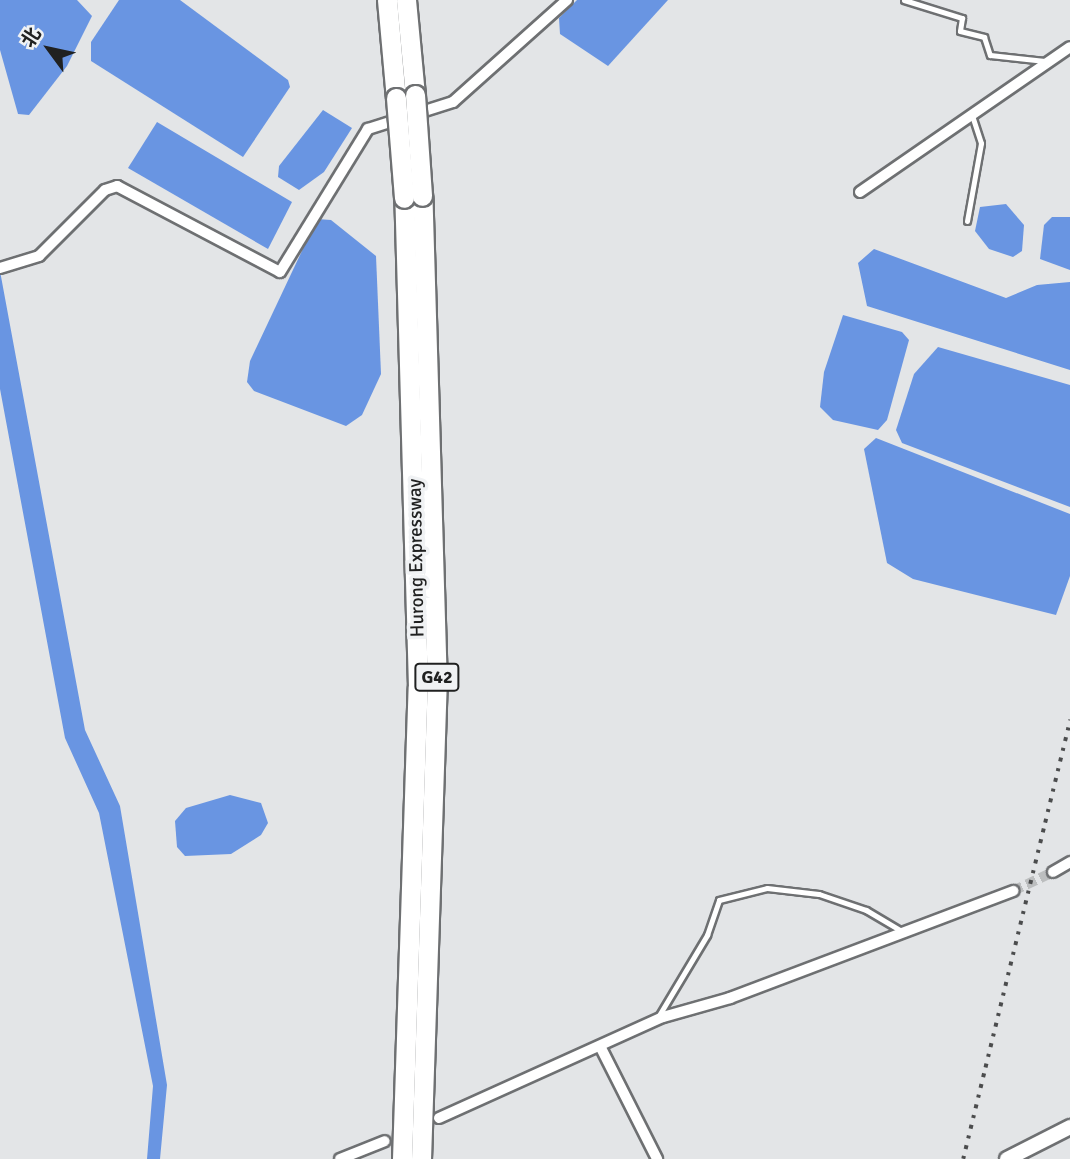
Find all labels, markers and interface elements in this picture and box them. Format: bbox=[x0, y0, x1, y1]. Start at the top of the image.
north arrow bbox=[14, 14, 84, 84]
text: 北 bbox=[16, 23, 47, 52]
street label: Hurong Expressway bbox=[404, 479, 430, 637]
road number: G42 bbox=[414, 662, 460, 692]

